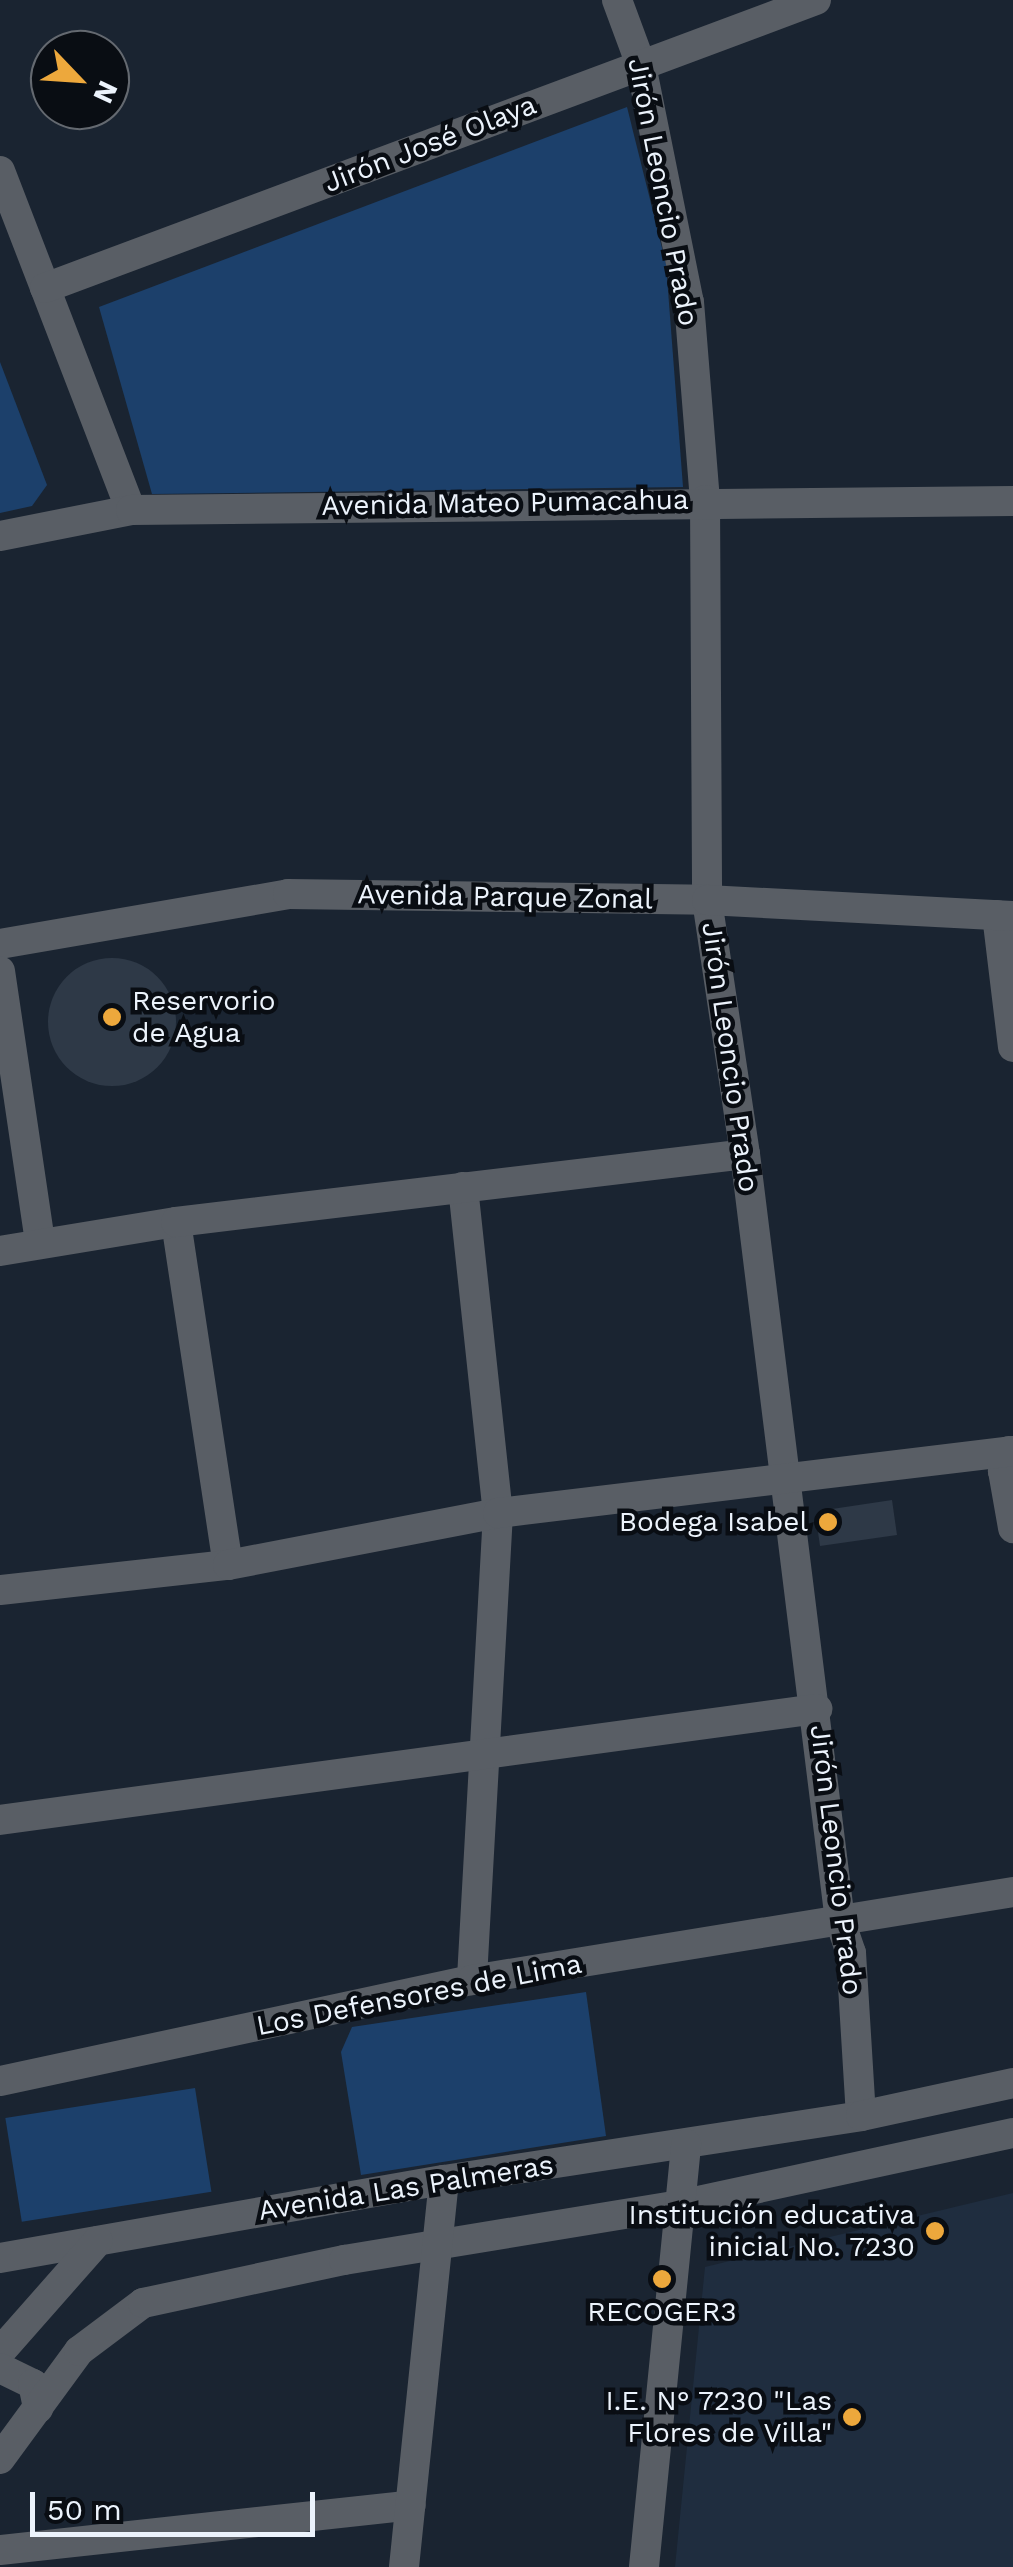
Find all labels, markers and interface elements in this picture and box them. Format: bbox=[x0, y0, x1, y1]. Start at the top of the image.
north arrow bbox=[30, 30, 130, 130]
street label: Jirón Leoncio Prado bbox=[621, 55, 705, 329]
text: N bbox=[86, 76, 125, 108]
street label: Jirón José Olaya bbox=[319, 88, 541, 200]
street label: Avenida Mateo Pumacahua bbox=[321, 483, 689, 523]
street label: Avenida Parque Zonal bbox=[357, 878, 653, 916]
street label: Jirón Leoncio Prado bbox=[694, 920, 766, 1194]
place label: Reservorio de Agua bbox=[132, 984, 276, 1050]
marker: Reservorio de Agua bbox=[101, 1006, 123, 1028]
place label: Bodega Isabel bbox=[618, 1505, 808, 1539]
marker: Bodega Isabel bbox=[817, 1511, 839, 1533]
street label: Jirón Leoncio Prado bbox=[803, 1723, 869, 1997]
street label: Los Defensores de Lima bbox=[253, 1947, 585, 2043]
street label: Avenida Las Palmeras bbox=[256, 2148, 556, 2228]
place label: Institución educativa inicial No. 7230 bbox=[629, 2198, 915, 2264]
marker: Institución educativa inicial No. 7230 bbox=[924, 2220, 946, 2242]
marker: RECOGER3 bbox=[651, 2268, 673, 2290]
place label: RECOGER3 bbox=[587, 2295, 737, 2329]
place label: I.E. N° 7230 "Las Flores de Villa" bbox=[604, 2384, 832, 2450]
marker: I.E. N° 7230 "Las Flores de Villa" bbox=[841, 2406, 863, 2428]
scale bar bbox=[35, 2472, 320, 2534]
text: 50 m bbox=[47, 2492, 122, 2527]

